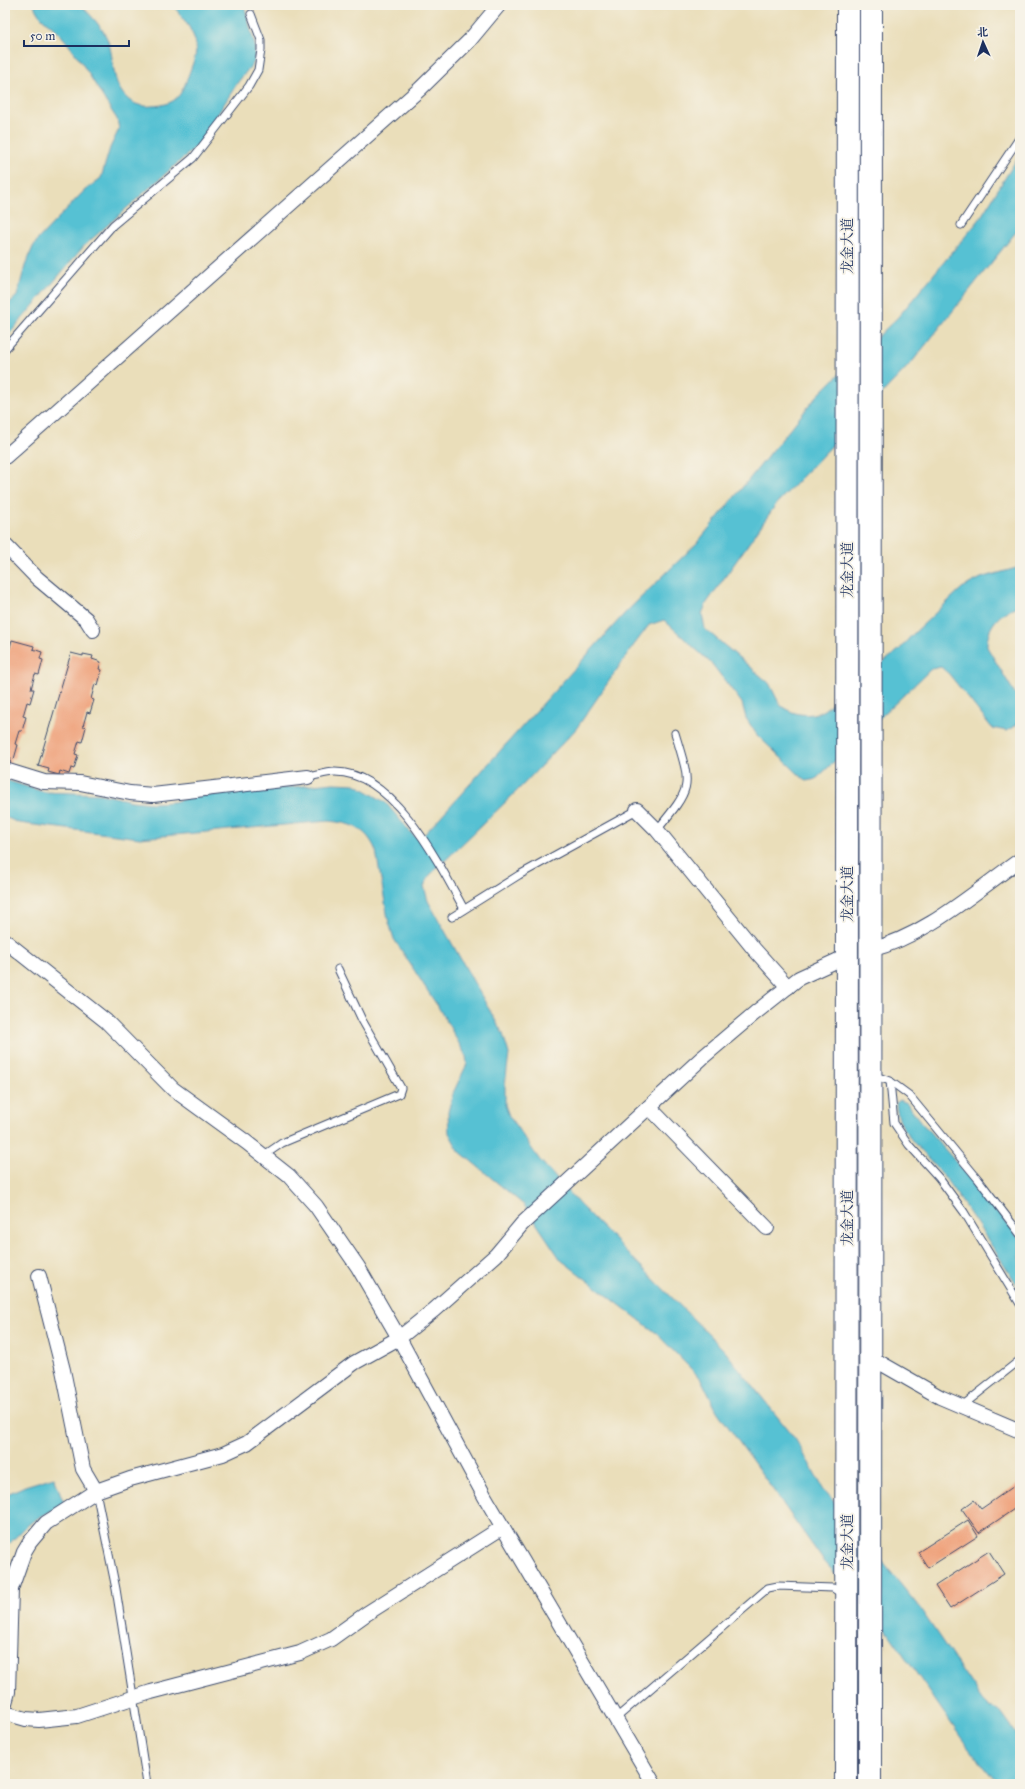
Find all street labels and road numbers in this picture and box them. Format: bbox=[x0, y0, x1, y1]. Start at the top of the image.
street label: 龙金大道 bbox=[839, 218, 856, 274]
street label: 龙金大道 bbox=[839, 542, 856, 598]
street label: 龙金大道 bbox=[839, 866, 856, 922]
street label: 龙金大道 bbox=[839, 1190, 856, 1246]
street label: 龙金大道 bbox=[839, 1514, 856, 1570]

